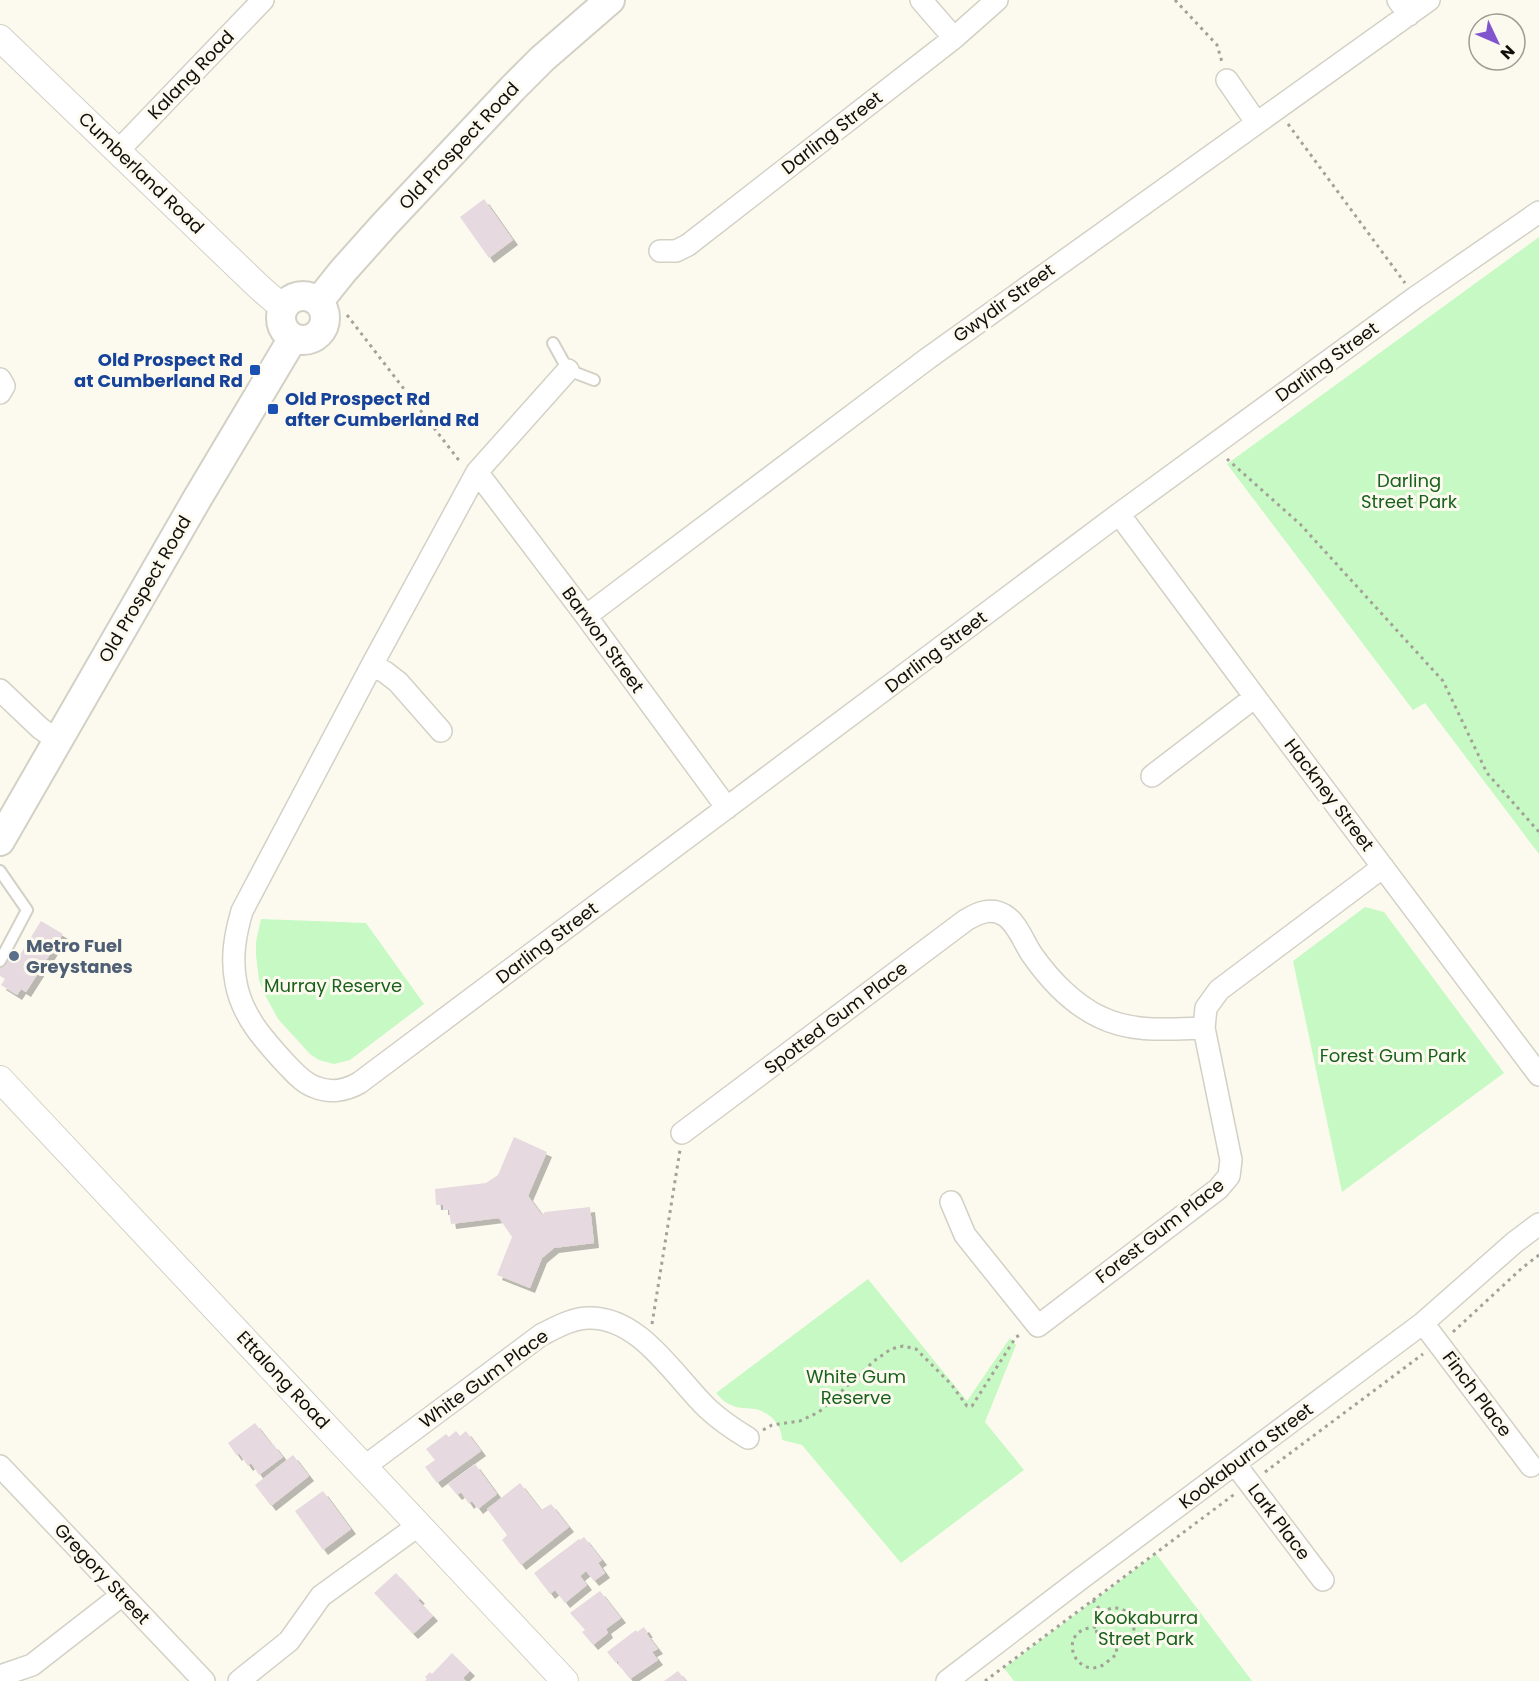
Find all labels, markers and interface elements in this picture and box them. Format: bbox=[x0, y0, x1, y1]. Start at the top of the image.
north arrow bbox=[1467, 12, 1527, 72]
street label: Kalang Road bbox=[142, 25, 240, 125]
text: N bbox=[1495, 40, 1520, 64]
street label: Old Prospect Road bbox=[393, 76, 524, 215]
street label: Darling Street bbox=[776, 85, 887, 180]
street label: Cumberland Road bbox=[73, 106, 210, 239]
street label: Gwydir Street bbox=[948, 257, 1059, 348]
street label: Darling Street bbox=[1270, 316, 1383, 407]
place label: Old Prospect Rd at Cumberland Rd bbox=[74, 347, 243, 393]
marker: Old Prospect Rd at Cumberland Rd bbox=[248, 363, 262, 377]
place label: Old Prospect Rd after Cumberland Rd bbox=[285, 386, 479, 432]
marker: Old Prospect Rd after Cumberland Rd bbox=[266, 402, 280, 416]
park label: Darling Street Park bbox=[1361, 468, 1458, 514]
street label: Old Prospect Road bbox=[92, 511, 197, 667]
street label: Barwon Street bbox=[556, 582, 650, 698]
street label: Darling Street bbox=[880, 605, 992, 698]
street label: Hackney Street bbox=[1279, 733, 1380, 856]
street label: Darling Street bbox=[491, 896, 603, 989]
place label: Metro Fuel Greystanes bbox=[26, 933, 133, 979]
marker: Metro Fuel Greystanes bbox=[7, 949, 21, 963]
street label: Spotted Gum Place bbox=[759, 955, 912, 1080]
park label: Murray Reserve bbox=[264, 973, 402, 998]
park label: Forest Gum Park bbox=[1320, 1043, 1467, 1068]
street label: Forest Gum Place bbox=[1090, 1172, 1229, 1289]
street label: White Gum Place bbox=[414, 1323, 553, 1434]
street label: Ettalong Road bbox=[231, 1325, 335, 1434]
street label: Finch Place bbox=[1437, 1346, 1518, 1442]
park label: White Gum Reserve bbox=[806, 1364, 906, 1410]
street label: Kookaburra Street bbox=[1173, 1397, 1318, 1514]
street label: Lark Place bbox=[1242, 1478, 1316, 1565]
street label: Gregory Street bbox=[49, 1518, 156, 1630]
park label: Kookaburra Street Park bbox=[1094, 1605, 1198, 1651]

